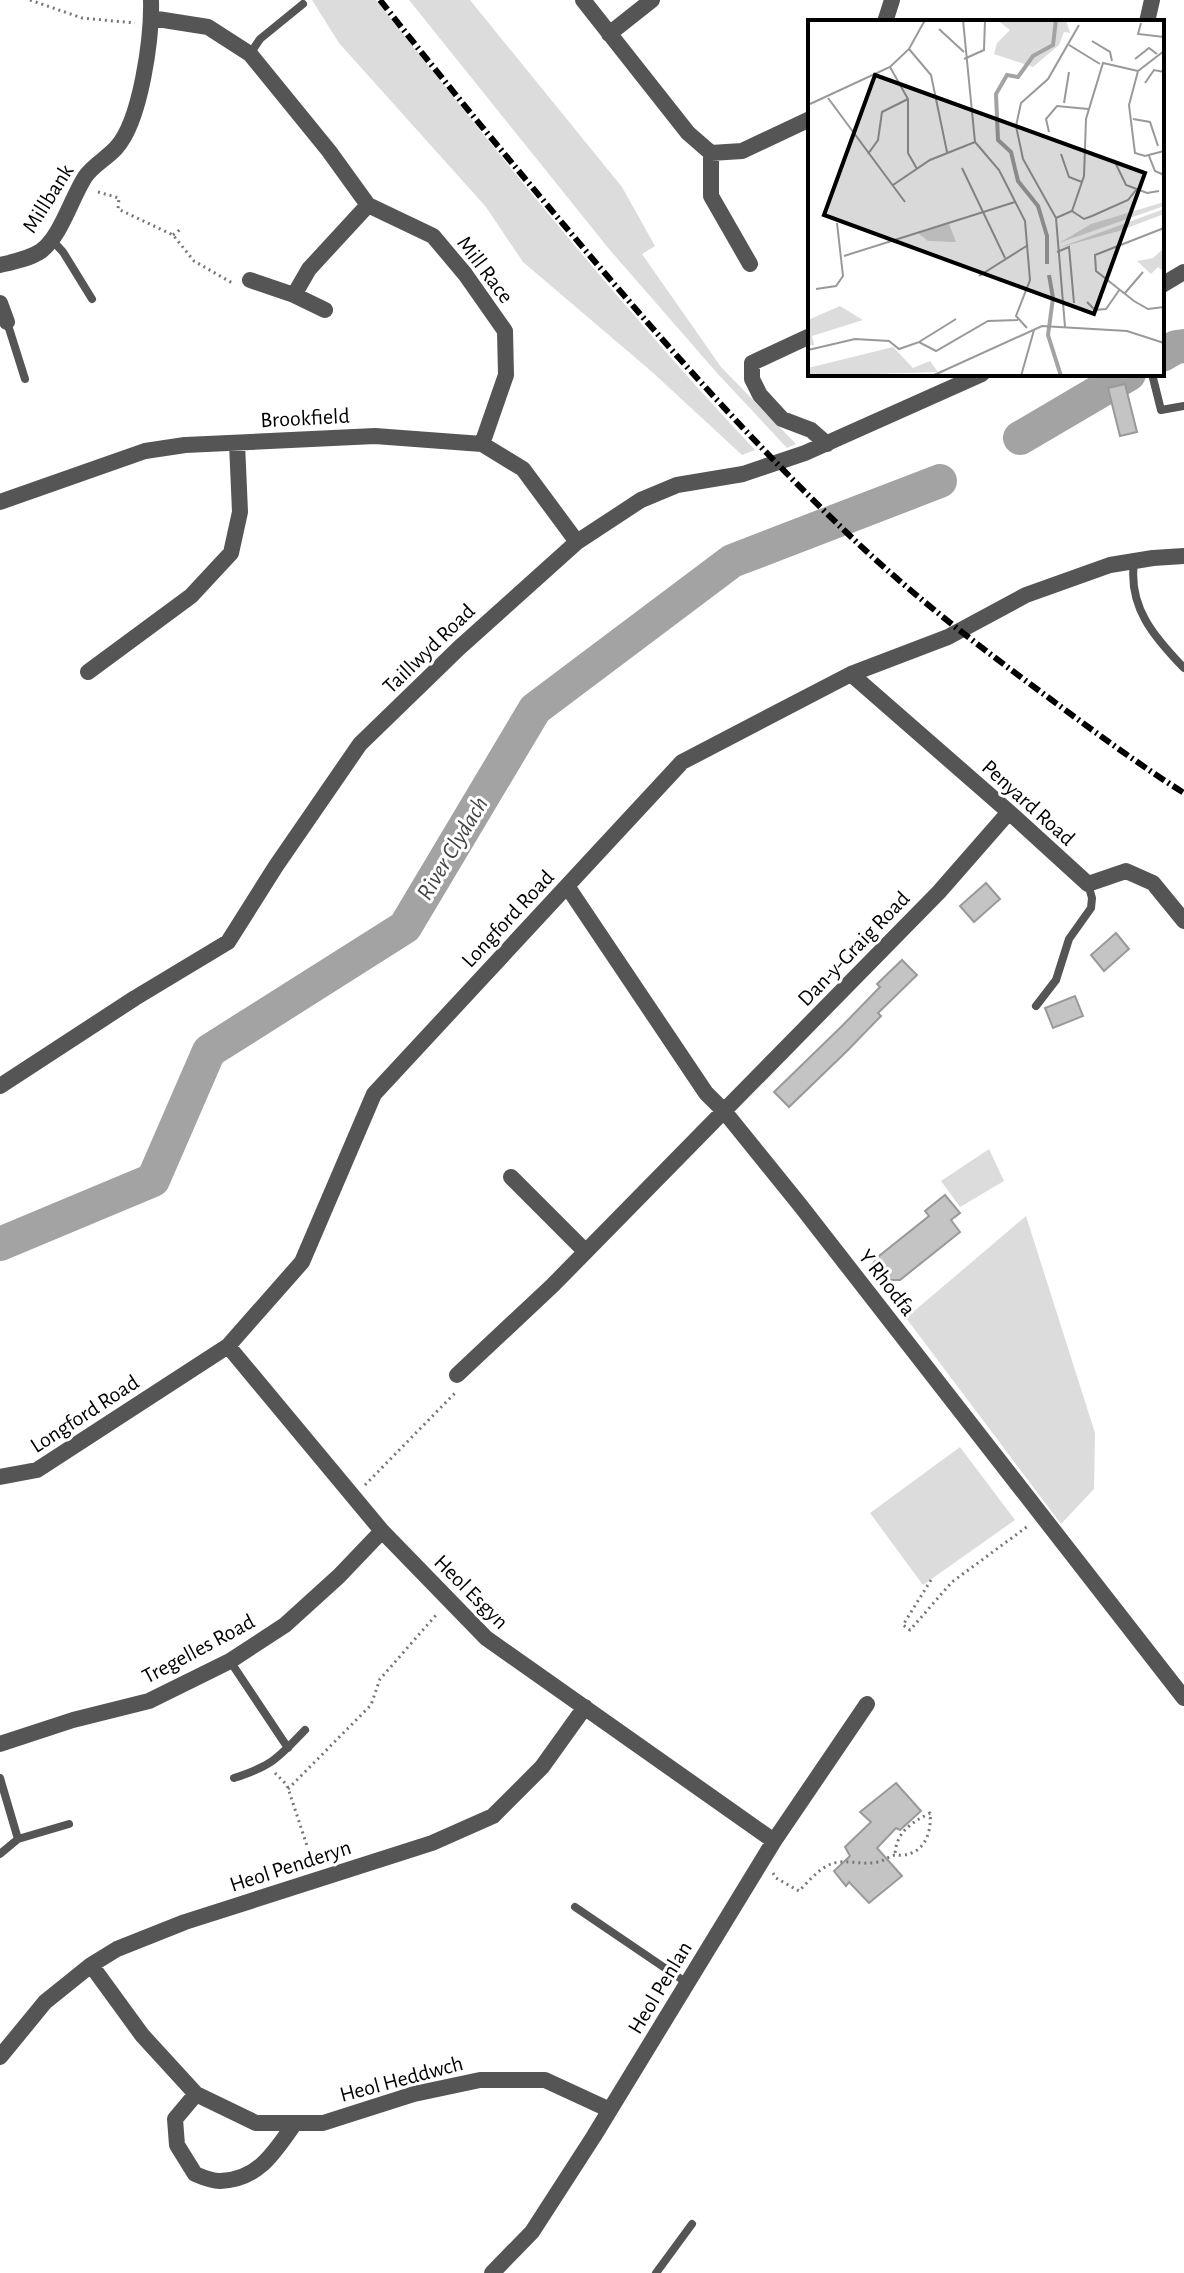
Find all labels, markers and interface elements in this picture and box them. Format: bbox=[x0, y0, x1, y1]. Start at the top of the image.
inset map bbox=[808, 20, 1164, 376]
street label: Millbank bbox=[18, 160, 77, 237]
street label: Mill Race bbox=[453, 232, 517, 307]
street label: Brookfield bbox=[260, 405, 350, 431]
street label: Taillwyd Road bbox=[378, 600, 479, 698]
street label: Penyard Road bbox=[978, 756, 1079, 850]
water label: River Clydach bbox=[413, 793, 493, 904]
street label: Longford Road bbox=[457, 866, 558, 972]
street label: Dan-y-Graig Road bbox=[794, 887, 914, 1010]
street label: Y Rhodfa bbox=[855, 1245, 920, 1320]
street label: Longford Road bbox=[26, 1371, 143, 1457]
street label: Heol Esgyn bbox=[430, 1550, 513, 1633]
street label: Tregelles Road bbox=[139, 1610, 258, 1688]
street label: Heol Penderyn bbox=[227, 1836, 354, 1896]
street label: Heol Penlan bbox=[624, 1938, 696, 2037]
street label: Heol Heddwch bbox=[337, 2052, 465, 2106]

